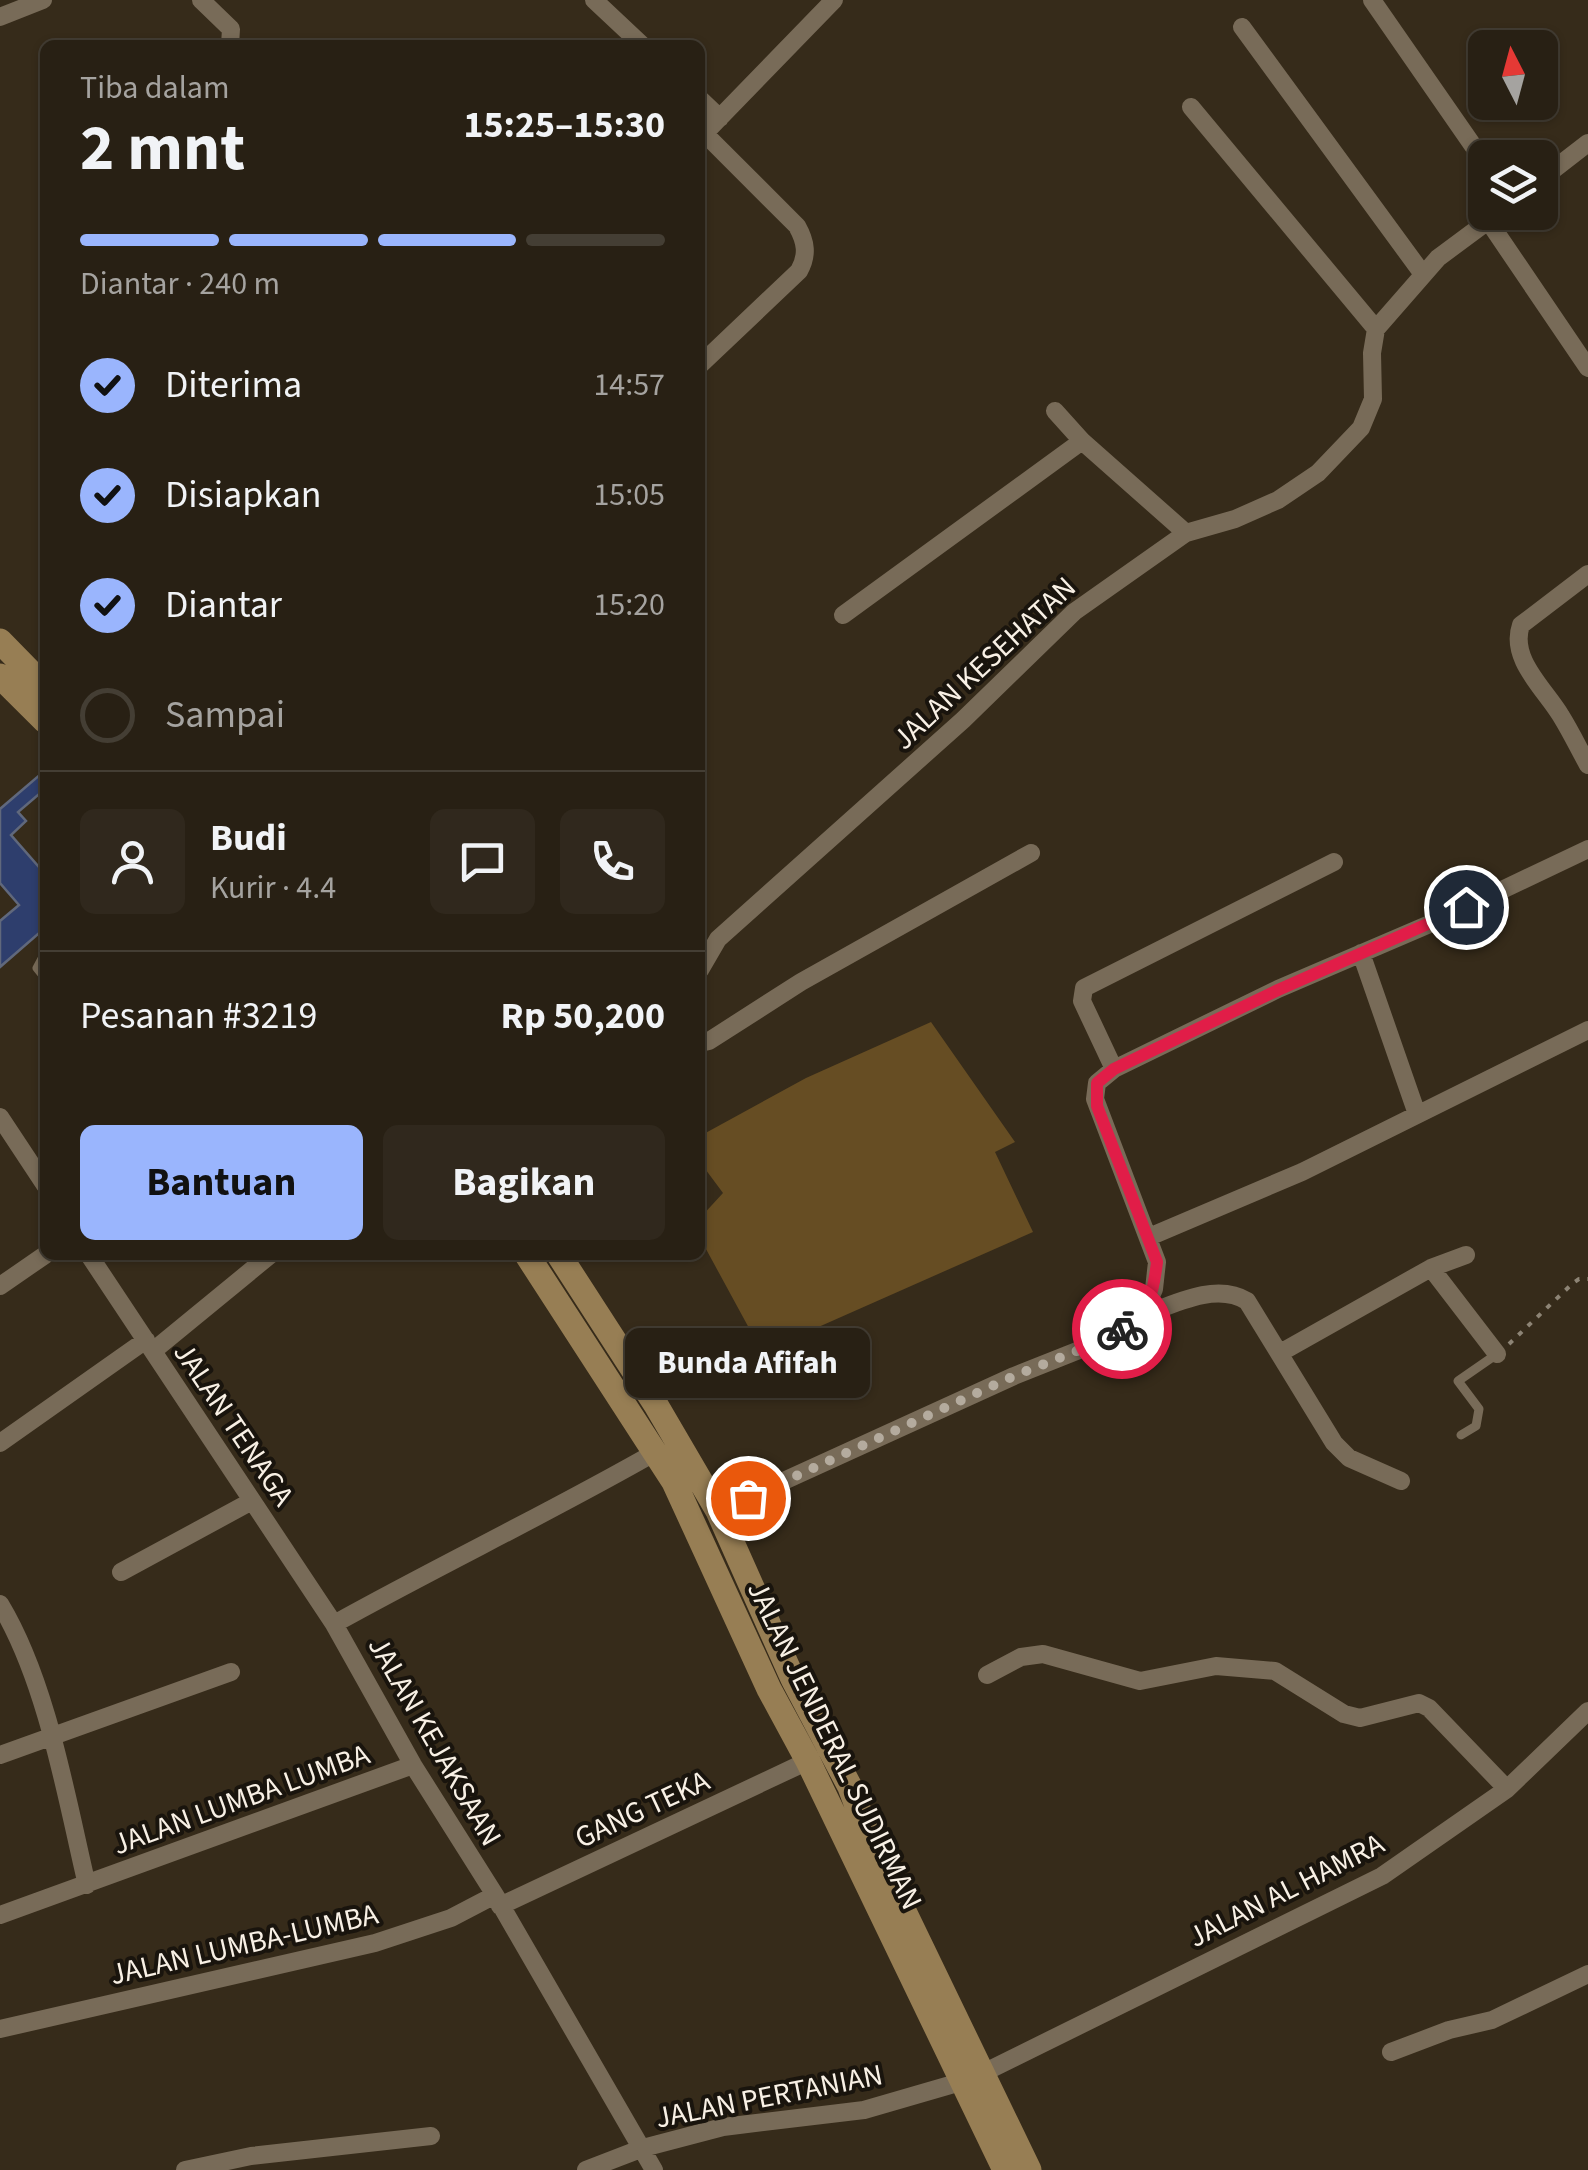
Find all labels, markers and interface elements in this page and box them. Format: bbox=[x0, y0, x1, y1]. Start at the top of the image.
north arrow bbox=[1468, 30, 1558, 120]
map controls bbox=[1468, 30, 1558, 230]
text: Tiba dalam bbox=[80, 65, 230, 111]
text: 15:25–15:30 bbox=[463, 98, 665, 152]
text: 2 mnt bbox=[80, 102, 245, 195]
button: layers bbox=[1468, 140, 1558, 230]
text: Diantar · 240 m bbox=[80, 261, 280, 307]
icon: check bbox=[80, 358, 135, 413]
text: Diterima bbox=[165, 358, 302, 412]
text: 14:57 bbox=[593, 362, 665, 408]
icon: check bbox=[80, 468, 135, 523]
text: Disiapkan bbox=[165, 468, 322, 522]
text: 15:05 bbox=[593, 472, 665, 518]
street label: JALAN KESEHATAN bbox=[883, 567, 1086, 760]
icon: check bbox=[80, 578, 135, 633]
text: Diantar bbox=[165, 578, 282, 632]
text: 15:20 bbox=[593, 582, 665, 628]
text: Sampai bbox=[165, 688, 285, 742]
button: person bbox=[80, 809, 185, 914]
button: chat bbox=[430, 809, 535, 914]
button: phone bbox=[560, 809, 665, 914]
text: Budi bbox=[210, 811, 287, 865]
text: Kurir · 4.4 bbox=[210, 865, 336, 911]
pin bbox=[1424, 865, 1509, 950]
icon: home bbox=[1439, 880, 1494, 935]
text: Pesanan #3219 bbox=[80, 989, 317, 1043]
text: Rp 50,200 bbox=[501, 989, 665, 1043]
button: Bantuan bbox=[80, 1125, 363, 1240]
button: Bagikan bbox=[383, 1125, 665, 1240]
courier bbox=[1072, 1279, 1172, 1379]
icon: bike bbox=[1095, 1302, 1150, 1357]
callout: Bunda Afifah bbox=[626, 1328, 870, 1398]
street label: JALAN TENAGA bbox=[163, 1334, 305, 1515]
text: Bunda Afifah bbox=[657, 1340, 838, 1386]
pin bbox=[706, 1456, 791, 1541]
icon: bag bbox=[721, 1471, 776, 1526]
street label: JALAN JENDERAL SUDIRMAN bbox=[736, 1574, 933, 1917]
street label: JALAN KEJAKSAAN bbox=[357, 1628, 512, 1854]
street label: JALAN LUMBA LUMBA bbox=[107, 1733, 376, 1866]
street label: GANG TEKA bbox=[568, 1759, 717, 1859]
street label: JALAN AL HAMRA bbox=[1181, 1822, 1392, 1958]
street label: JALAN LUMBA-LUMBA bbox=[106, 1893, 383, 1996]
street label: JALAN PERTANIAN bbox=[652, 2053, 886, 2140]

